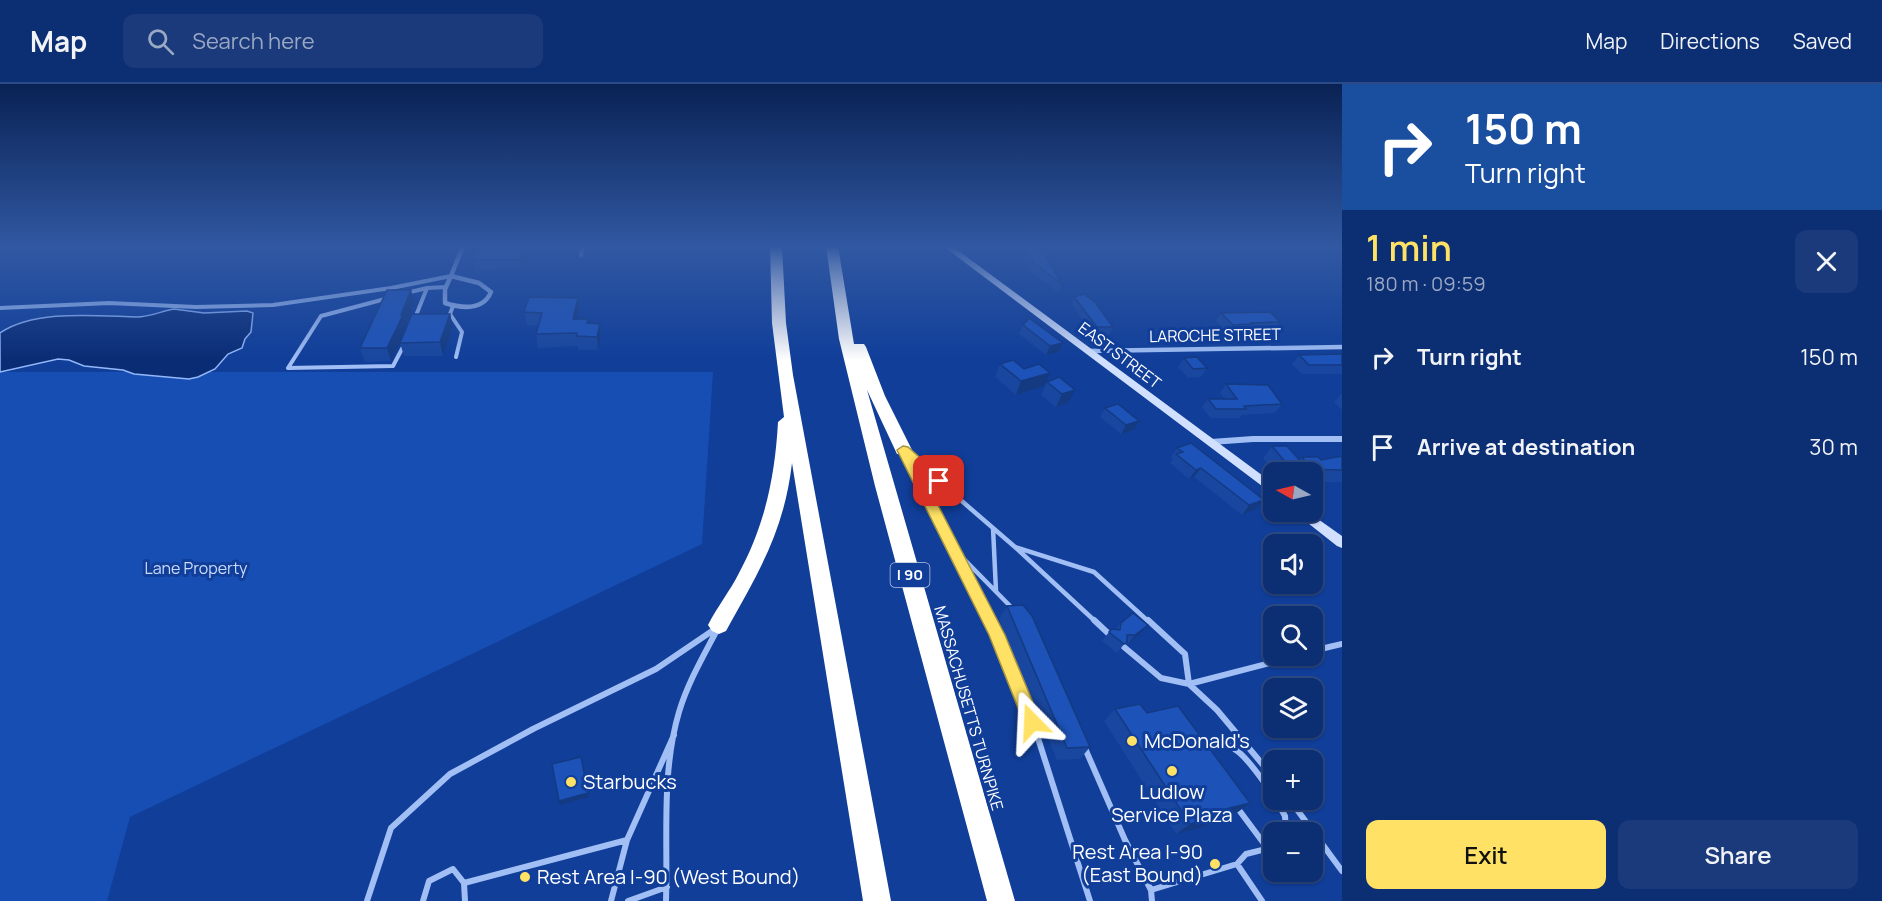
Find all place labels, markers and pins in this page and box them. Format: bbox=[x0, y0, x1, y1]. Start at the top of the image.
pin bbox=[913, 455, 964, 506]
place label: McDonald's bbox=[1144, 727, 1250, 754]
marker: McDonald's bbox=[1125, 734, 1139, 748]
marker: Ludlow Service Plaza bbox=[1165, 764, 1179, 778]
place label: Starbucks bbox=[583, 768, 677, 795]
marker: Starbucks bbox=[564, 775, 578, 789]
place label: Ludlow Service Plaza bbox=[1111, 778, 1233, 828]
place label: Rest Area I-90 (East Bound) bbox=[1072, 838, 1203, 888]
marker: Rest Area I-90 (East Bound) bbox=[1208, 857, 1222, 871]
place label: Rest Area I-90 (West Bound) bbox=[537, 863, 800, 890]
marker: Rest Area I-90 (West Bound) bbox=[518, 870, 532, 884]

